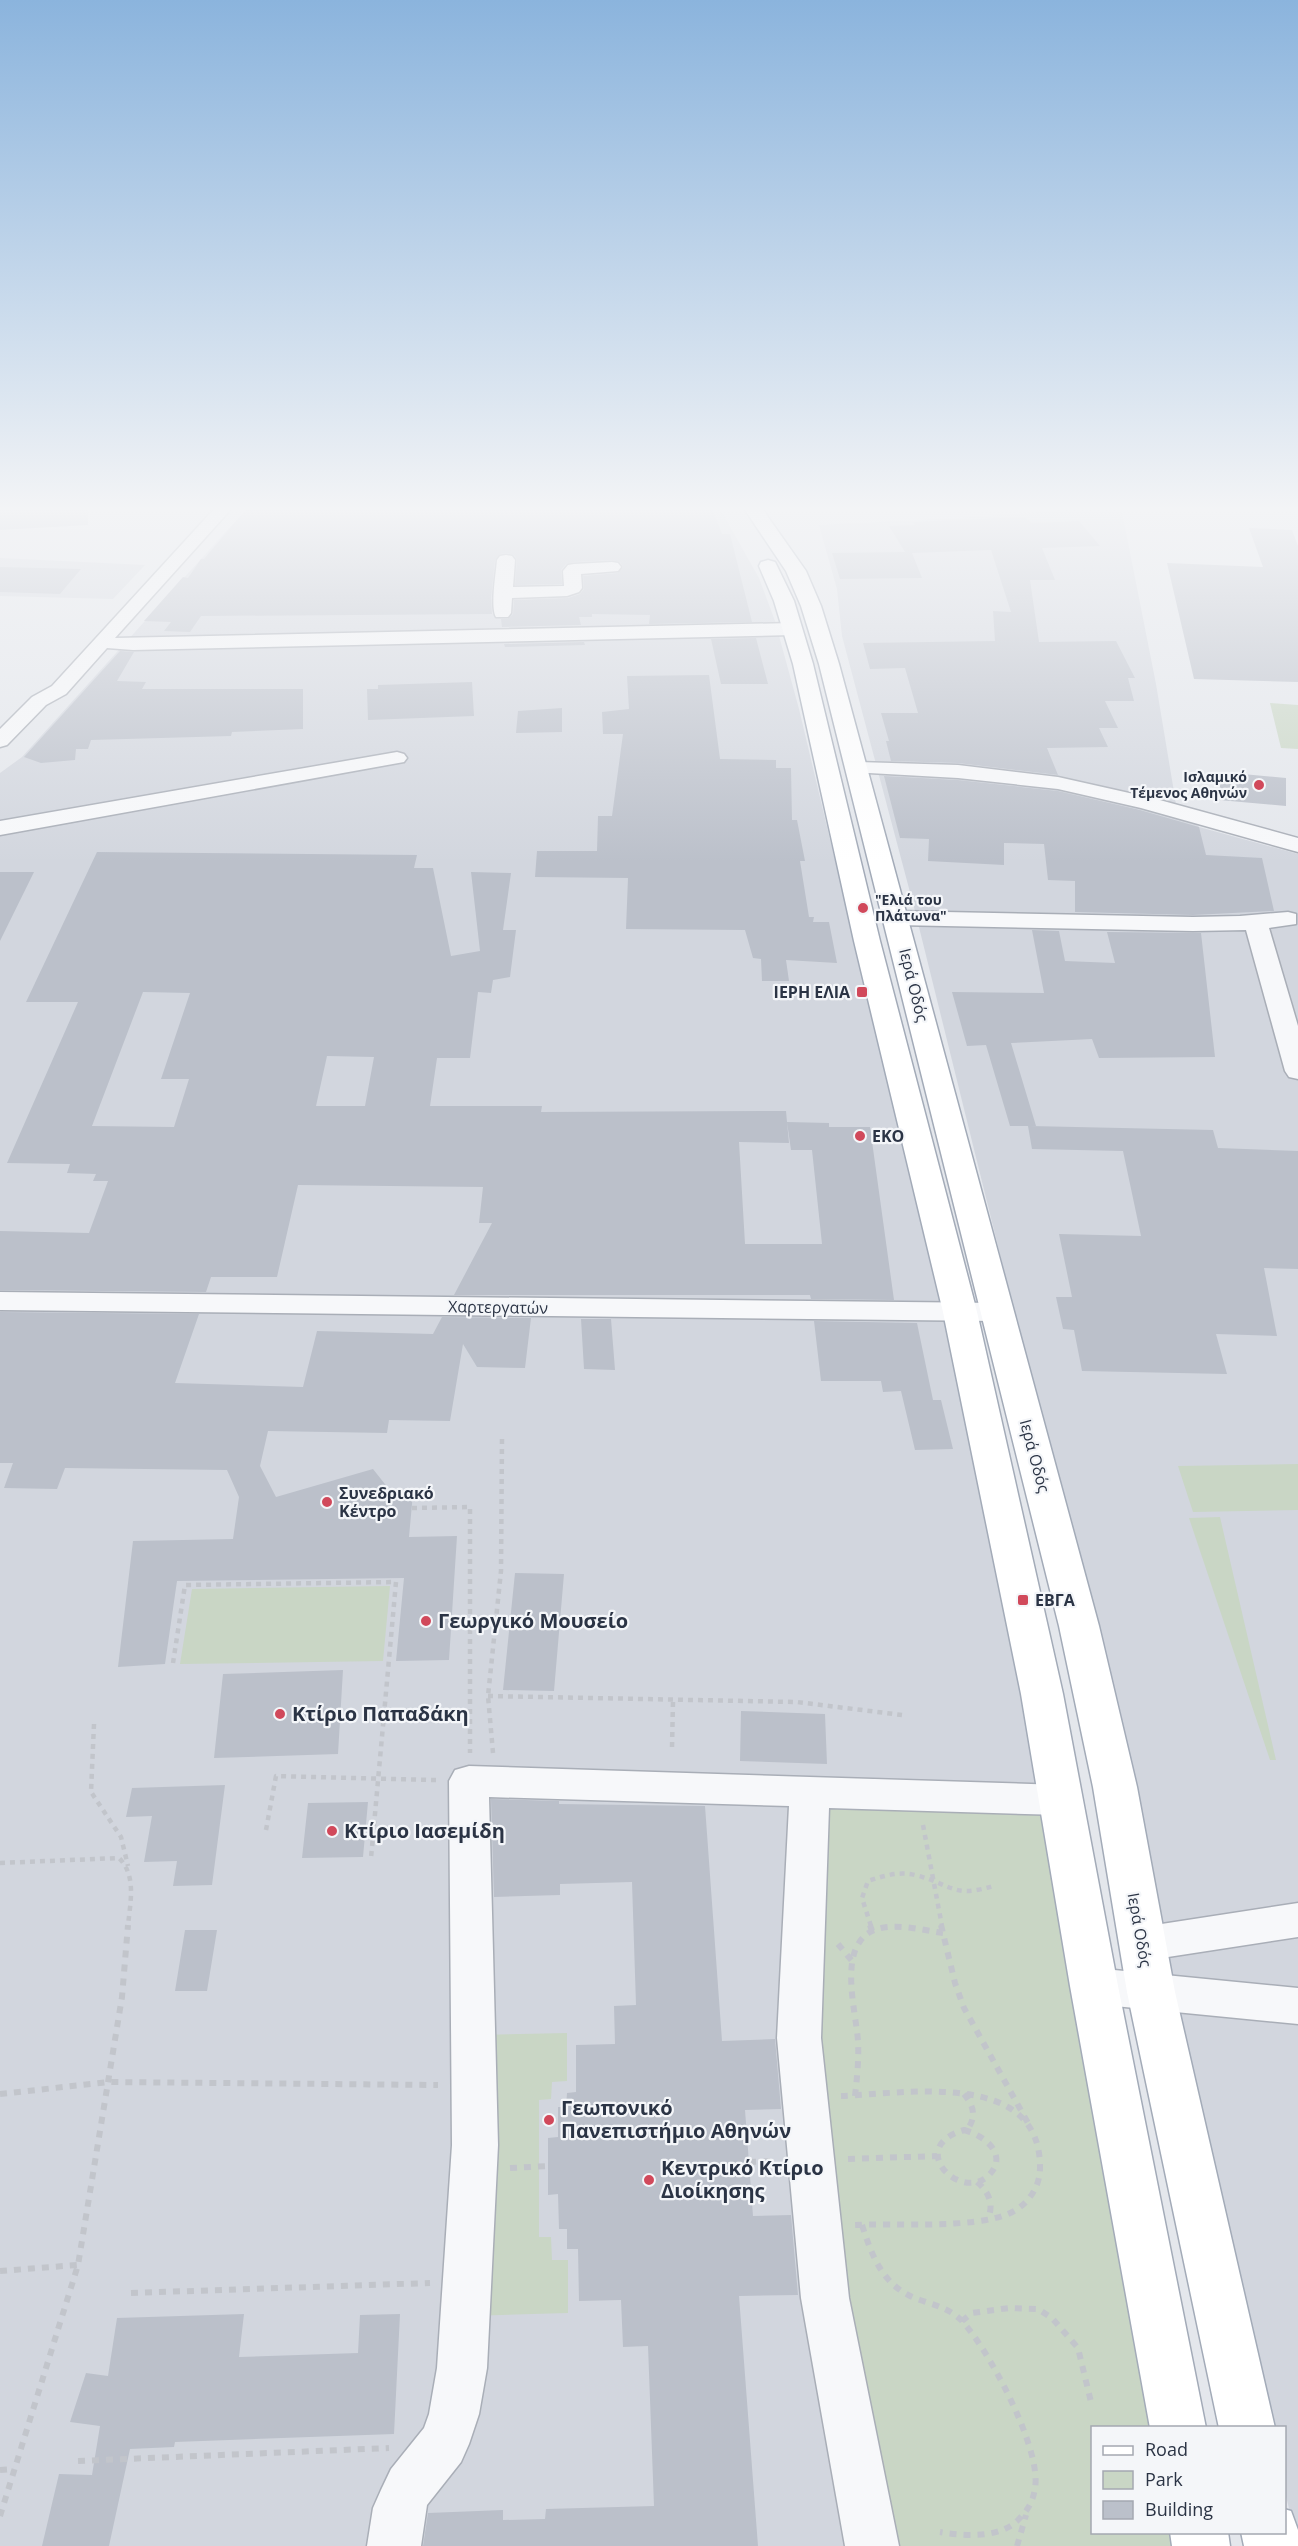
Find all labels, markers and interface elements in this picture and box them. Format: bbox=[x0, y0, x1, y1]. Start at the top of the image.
place label: Ισλαμικό Τέμενος Αθηνών bbox=[1130, 767, 1247, 802]
marker: Ισλαμικό Τέμενος Αθηνών bbox=[1252, 778, 1266, 792]
place label: "Ελιά του Πλάτωνα" bbox=[875, 890, 947, 925]
marker: "Ελιά του Πλάτωνα" bbox=[856, 901, 870, 915]
street label: Ιερά Οδός bbox=[894, 946, 934, 1024]
place label: ΙΕΡΗ ΕΛΙΑ bbox=[774, 981, 851, 1003]
marker: ΙΕΡΗ ΕΛΙΑ bbox=[855, 985, 869, 999]
place label: EKO bbox=[872, 1125, 904, 1147]
marker: EKO bbox=[853, 1129, 867, 1143]
street label: Χαρτεργατών bbox=[448, 1295, 549, 1319]
street label: Ιερά Οδός bbox=[1015, 1417, 1055, 1495]
place label: Συνεδριακό Κέντρο bbox=[339, 1482, 434, 1522]
marker: Συνεδριακό Κέντρο bbox=[320, 1495, 334, 1509]
place label: ΕΒΓΑ bbox=[1035, 1589, 1076, 1611]
marker: ΕΒΓΑ bbox=[1016, 1593, 1030, 1607]
place label: Γεωργικό Μουσείο bbox=[438, 1607, 628, 1634]
marker: Γεωργικό Μουσείο bbox=[419, 1614, 433, 1628]
place label: Κτίριο Παπαδάκη bbox=[292, 1700, 469, 1727]
marker: Κτίριο Παπαδάκη bbox=[273, 1707, 287, 1721]
place label: Κτίριο Ιασεμίδη bbox=[344, 1817, 505, 1844]
marker: Κτίριο Ιασεμίδη bbox=[325, 1824, 339, 1838]
street label: Ιερά Οδός bbox=[1123, 1891, 1157, 1969]
place label: Γεωπονικό Πανεπιστήμιο Αθηνών bbox=[561, 2094, 791, 2144]
marker: Γεωπονικό Πανεπιστήμιο Αθηνών bbox=[542, 2113, 556, 2127]
place label: Κεντρικό Κτίριο Διοίκησης bbox=[661, 2154, 824, 2204]
marker: Κεντρικό Κτίριο Διοίκησης bbox=[642, 2173, 656, 2187]
legend bbox=[1091, 2426, 1286, 2534]
text: Road bbox=[1145, 2437, 1188, 2461]
text: Park bbox=[1145, 2467, 1183, 2491]
text: Building bbox=[1145, 2497, 1213, 2521]

